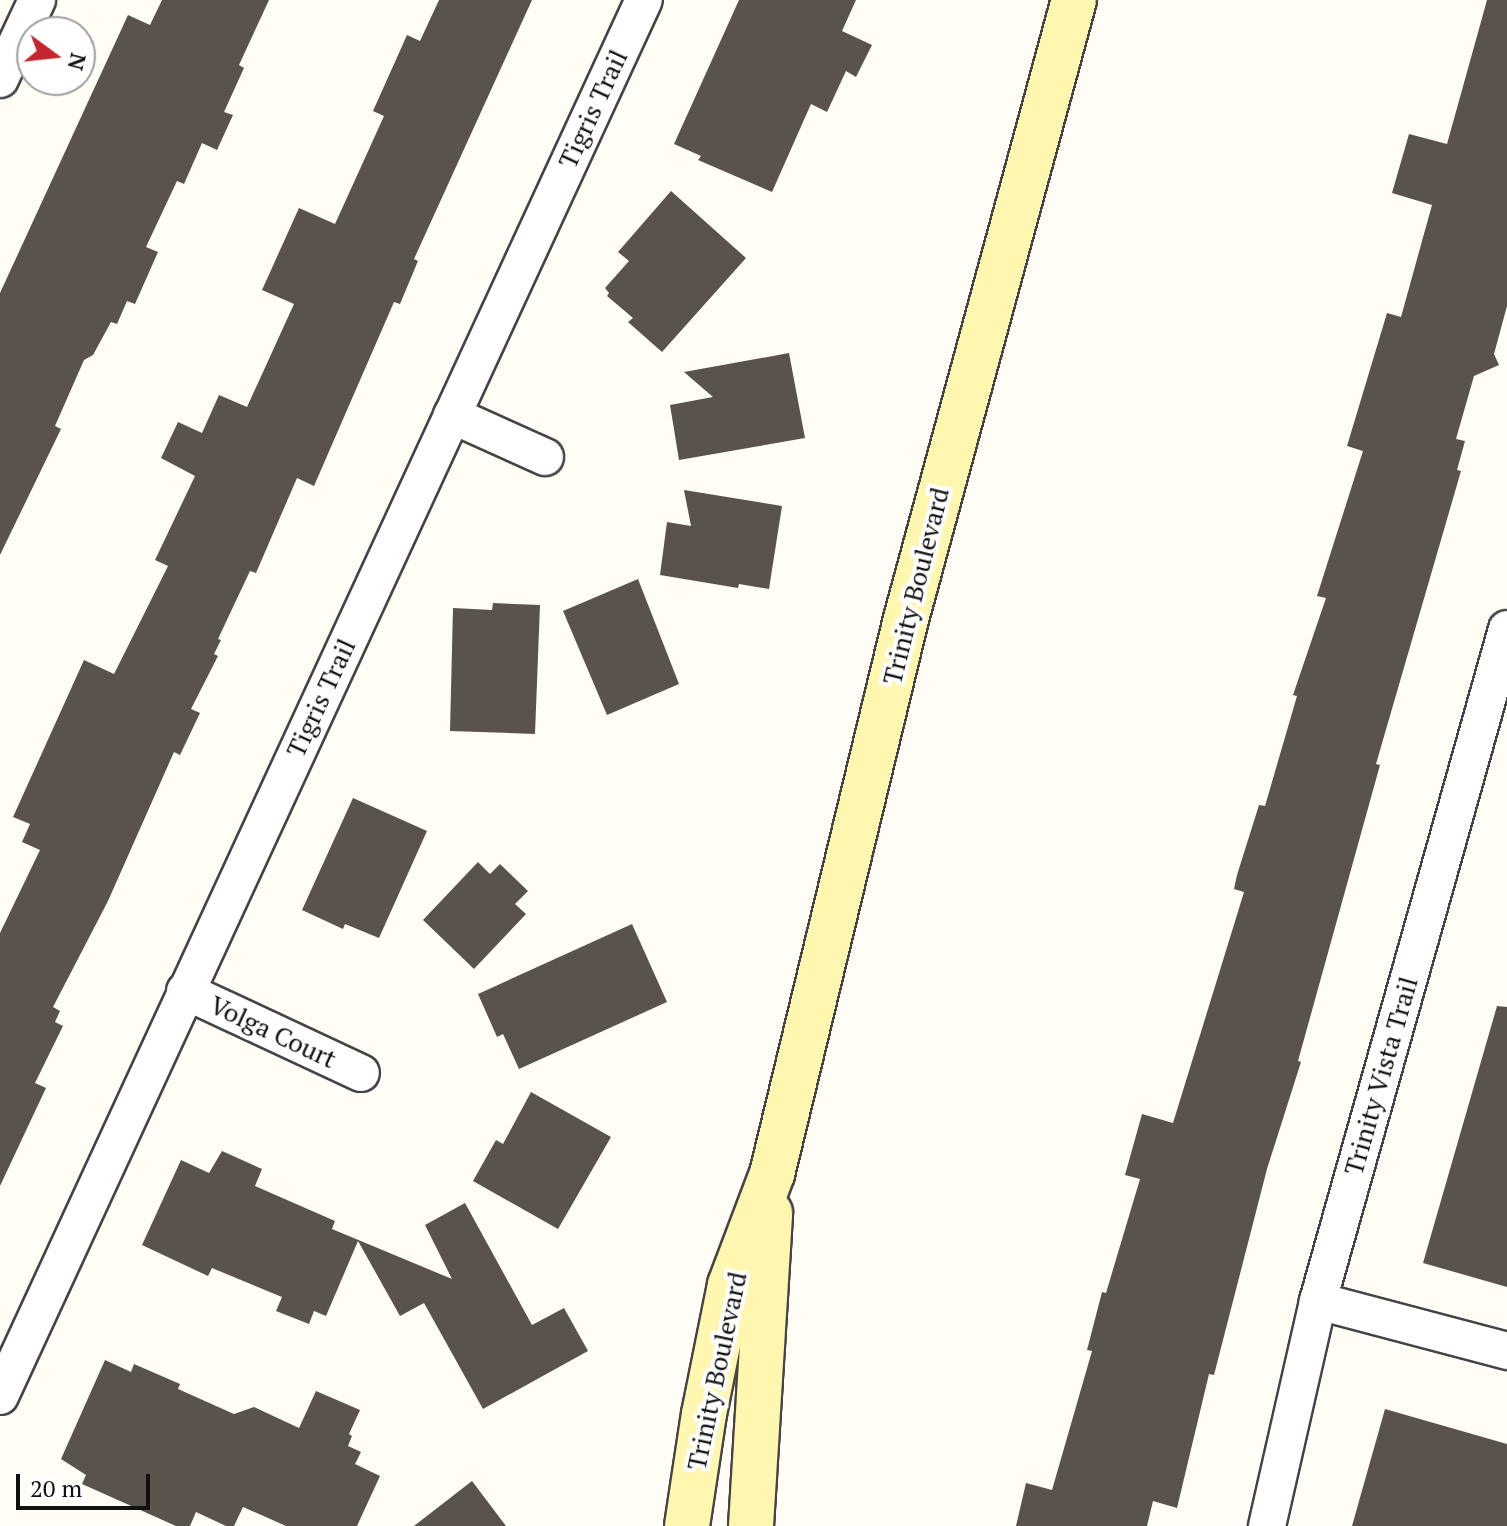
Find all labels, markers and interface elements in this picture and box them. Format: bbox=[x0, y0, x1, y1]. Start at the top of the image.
north arrow bbox=[16, 16, 96, 96]
street label: Tigris Trail bbox=[552, 45, 634, 173]
text: N bbox=[62, 50, 94, 74]
street label: Trinity Boulevard bbox=[876, 484, 956, 688]
street label: Tigris Trail bbox=[280, 634, 362, 762]
street label: Trinity Vista Trail bbox=[1338, 973, 1424, 1179]
street label: Volga Court bbox=[205, 989, 341, 1075]
street label: Trinity Boulevard bbox=[681, 1269, 753, 1473]
scale bar bbox=[20, 1458, 154, 1508]
text: 20 m bbox=[30, 1472, 82, 1504]

